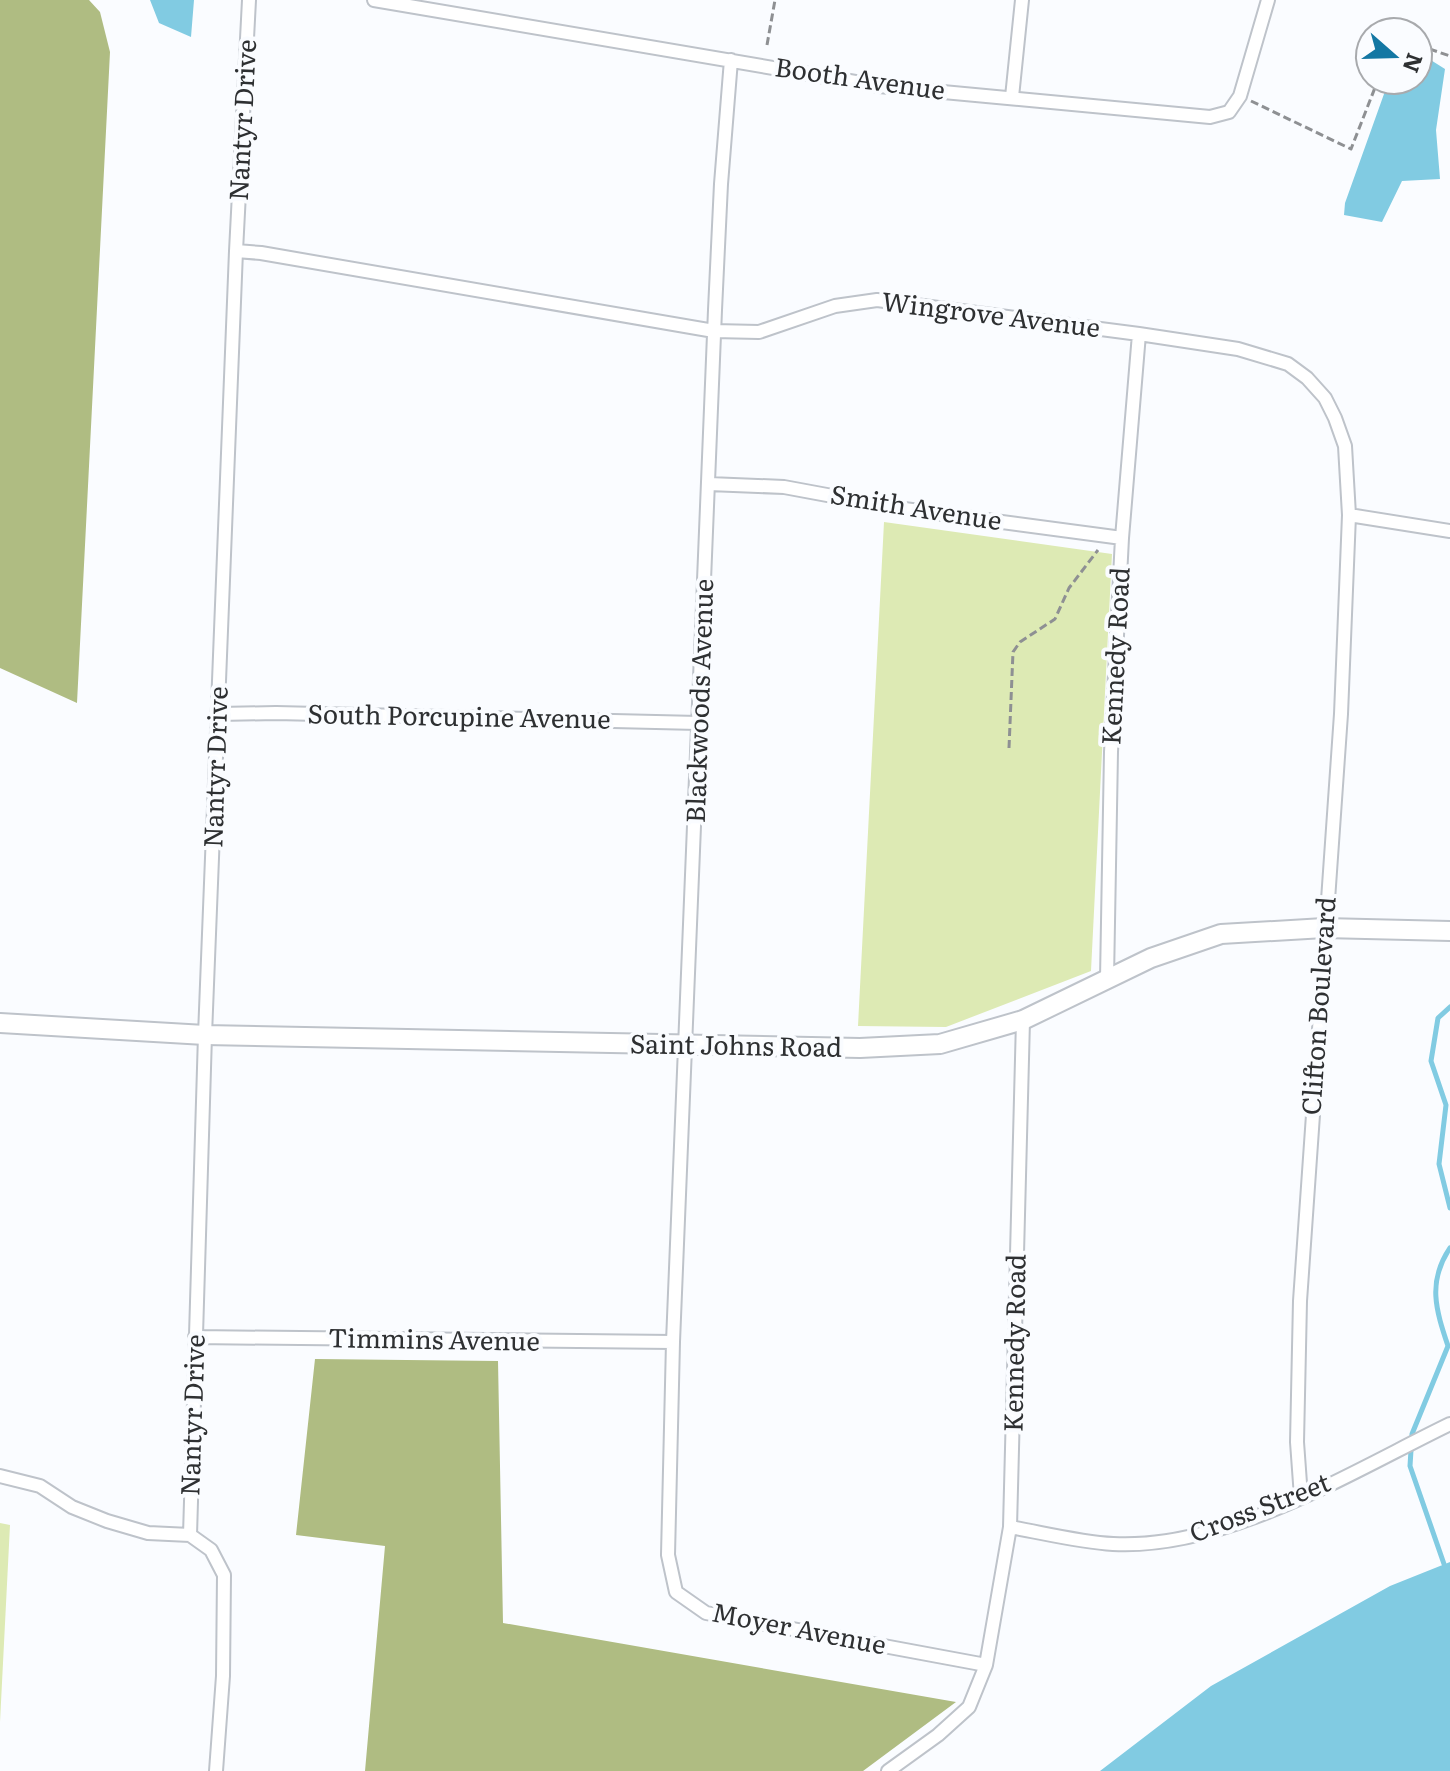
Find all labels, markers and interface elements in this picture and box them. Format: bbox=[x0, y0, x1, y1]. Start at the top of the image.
north arrow bbox=[1354, 16, 1434, 96]
street label: Nantyr Drive bbox=[217, 38, 264, 202]
street label: Booth Avenue bbox=[773, 45, 948, 108]
text: N bbox=[1396, 49, 1433, 78]
street label: Wingrove Avenue bbox=[880, 280, 1103, 345]
street label: Smith Avenue bbox=[828, 473, 1005, 538]
street label: Kennedy Road bbox=[1089, 566, 1138, 746]
street label: Blackwoods Avenue bbox=[674, 578, 721, 824]
street label: Nantyr Drive bbox=[191, 685, 236, 848]
street label: South Porcupine Avenue bbox=[307, 692, 611, 737]
street label: Clifton Boulevard bbox=[1289, 895, 1344, 1116]
street label: Saint Johns Road bbox=[630, 1022, 843, 1065]
street label: Kennedy Road bbox=[991, 1253, 1034, 1432]
street label: Timmins Avenue bbox=[328, 1316, 540, 1359]
street label: Nantyr Drive bbox=[168, 1333, 213, 1496]
street label: Cross Street bbox=[1183, 1461, 1336, 1550]
street label: Moyer Avenue bbox=[709, 1591, 890, 1663]

